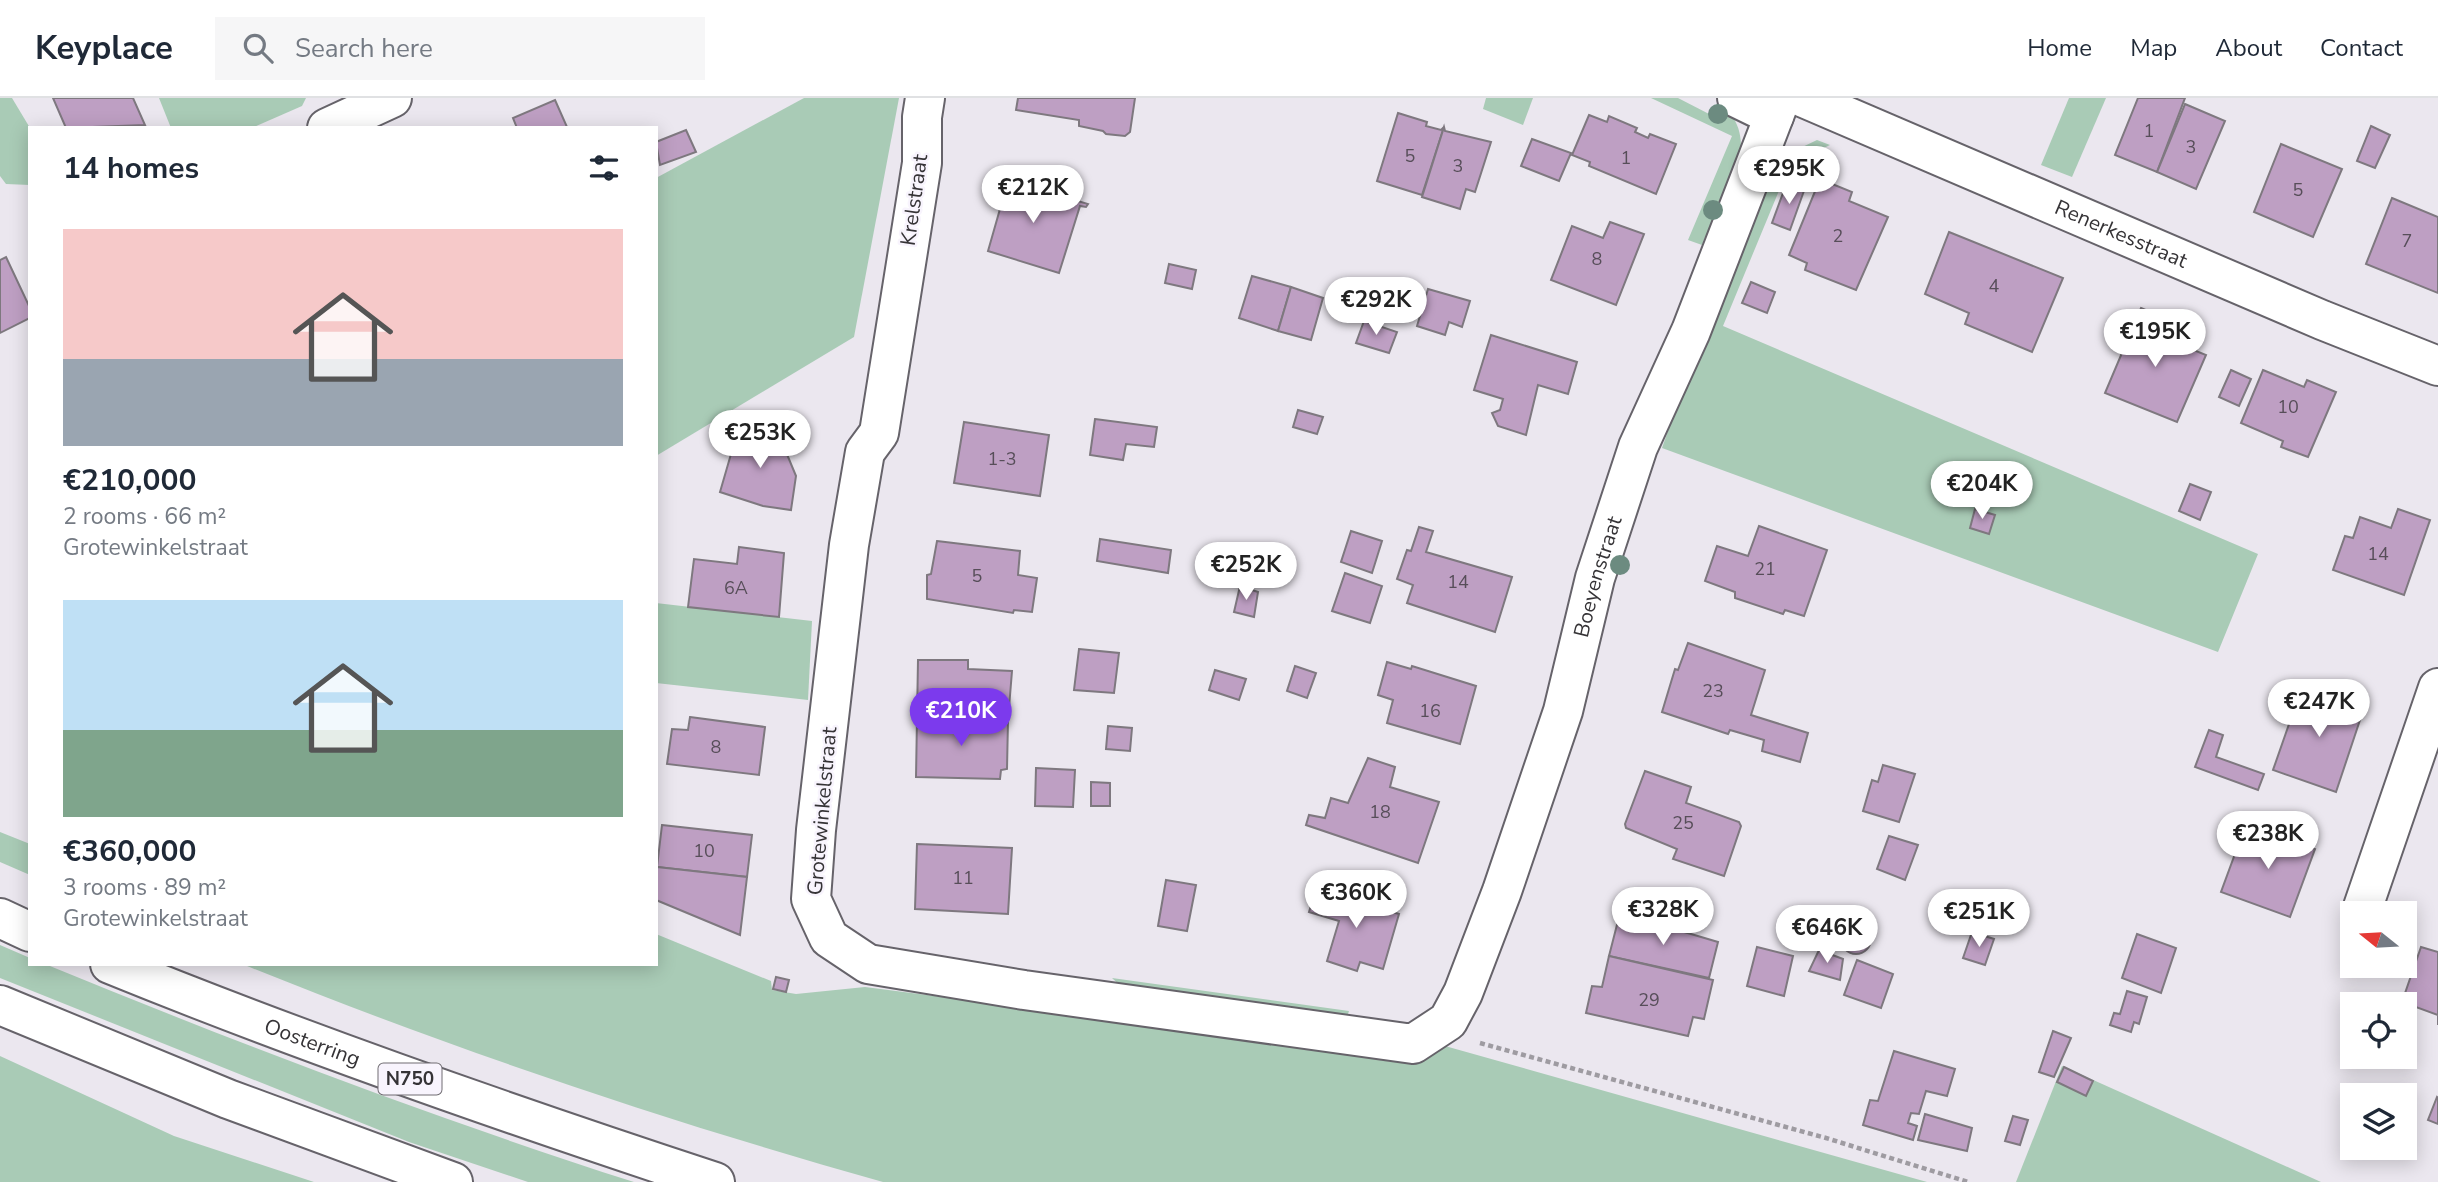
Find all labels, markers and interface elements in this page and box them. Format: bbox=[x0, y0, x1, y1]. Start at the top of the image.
search box bbox=[215, 17, 705, 80]
text: Keyplace bbox=[35, 26, 173, 71]
icon: search bbox=[239, 29, 277, 67]
text: Search here bbox=[295, 31, 433, 66]
text: Home bbox=[2027, 32, 2092, 64]
text: Map bbox=[2130, 32, 2177, 64]
text: About bbox=[2215, 32, 2282, 64]
text: Contact bbox=[2320, 32, 2403, 64]
house number: 1 bbox=[2144, 119, 2154, 143]
house number: 3 bbox=[2186, 135, 2196, 159]
house number: 5 bbox=[1405, 144, 1415, 168]
house number: 1 bbox=[1621, 146, 1631, 170]
pin: €295K bbox=[1740, 146, 1838, 206]
text: 14 homes bbox=[63, 148, 199, 189]
icon: filters bbox=[585, 149, 623, 187]
street label: Krelstraat bbox=[894, 152, 934, 248]
text: €295K bbox=[1754, 153, 1824, 184]
house number: 3 bbox=[1453, 154, 1463, 178]
pin: €212K bbox=[984, 166, 1082, 225]
text: €212K bbox=[998, 172, 1068, 203]
house number: 5 bbox=[2293, 178, 2303, 202]
street label: Renerkesstraat bbox=[2051, 193, 2192, 275]
house number: 2 bbox=[1833, 224, 1843, 248]
house number: 7 bbox=[2402, 229, 2412, 253]
house number: 8 bbox=[1592, 247, 1602, 271]
icon: home bbox=[280, 274, 406, 400]
house number: 4 bbox=[1989, 274, 2000, 298]
pin: €292K bbox=[1327, 278, 1425, 337]
text: €292K bbox=[1341, 284, 1411, 315]
pin: €195K bbox=[2106, 310, 2204, 369]
text: €195K bbox=[2120, 316, 2190, 347]
house number: 10 bbox=[2277, 395, 2299, 419]
pin: €253K bbox=[711, 410, 809, 470]
text: €253K bbox=[725, 417, 795, 448]
house number: 1-3 bbox=[987, 447, 1017, 471]
text: €210,000 bbox=[63, 460, 196, 501]
pin: €204K bbox=[1933, 462, 2031, 521]
text: €204K bbox=[1947, 468, 2017, 499]
text: 2 rooms · 66 m² bbox=[63, 501, 226, 532]
street label: Boeyenstraat bbox=[1567, 512, 1629, 640]
text: Grotewinkelstraat bbox=[63, 532, 248, 563]
pin: €252K bbox=[1197, 542, 1295, 602]
house number: 14 bbox=[2367, 542, 2389, 566]
text: €252K bbox=[1211, 549, 1281, 580]
house number: 21 bbox=[1754, 557, 1776, 581]
house number: 5 bbox=[972, 564, 982, 588]
house number: 14 bbox=[1447, 570, 1469, 594]
house number: 6A bbox=[724, 576, 748, 600]
icon: home bbox=[280, 645, 406, 771]
house number: 23 bbox=[1702, 679, 1724, 703]
pin: €247K bbox=[2270, 680, 2368, 739]
text: €247K bbox=[2284, 686, 2354, 717]
pin: €210K bbox=[912, 688, 1010, 748]
text: €210K bbox=[926, 695, 996, 726]
house number: 16 bbox=[1419, 699, 1441, 723]
street label: Grotewinkelstraat bbox=[801, 725, 843, 896]
house number: 8 bbox=[711, 735, 721, 759]
house number: 18 bbox=[1369, 800, 1391, 824]
house number: 25 bbox=[1672, 811, 1694, 835]
pin: €238K bbox=[2219, 812, 2317, 871]
text: €238K bbox=[2233, 818, 2303, 849]
text: €360,000 bbox=[63, 831, 196, 872]
house number: 10 bbox=[693, 839, 715, 863]
house number: 11 bbox=[952, 866, 974, 890]
pin: €360K bbox=[1307, 870, 1405, 930]
text: 3 rooms · 89 m² bbox=[63, 872, 226, 903]
text: €360K bbox=[1321, 877, 1391, 908]
pin: €328K bbox=[1614, 888, 1712, 947]
pin: €251K bbox=[1930, 890, 2028, 949]
text: €328K bbox=[1628, 894, 1698, 925]
text: €251K bbox=[1944, 896, 2014, 927]
north arrow bbox=[2340, 901, 2417, 978]
map controls bbox=[2340, 901, 2417, 1160]
text: Grotewinkelstraat bbox=[63, 903, 248, 934]
pin: €646K bbox=[1778, 906, 1876, 965]
text: €646K bbox=[1792, 912, 1862, 943]
house number: 29 bbox=[1638, 988, 1660, 1012]
button: locate bbox=[2340, 992, 2417, 1069]
street label: Oosterring bbox=[260, 1012, 364, 1073]
road number: N750 bbox=[378, 1063, 442, 1094]
button: layers bbox=[2340, 1083, 2417, 1160]

